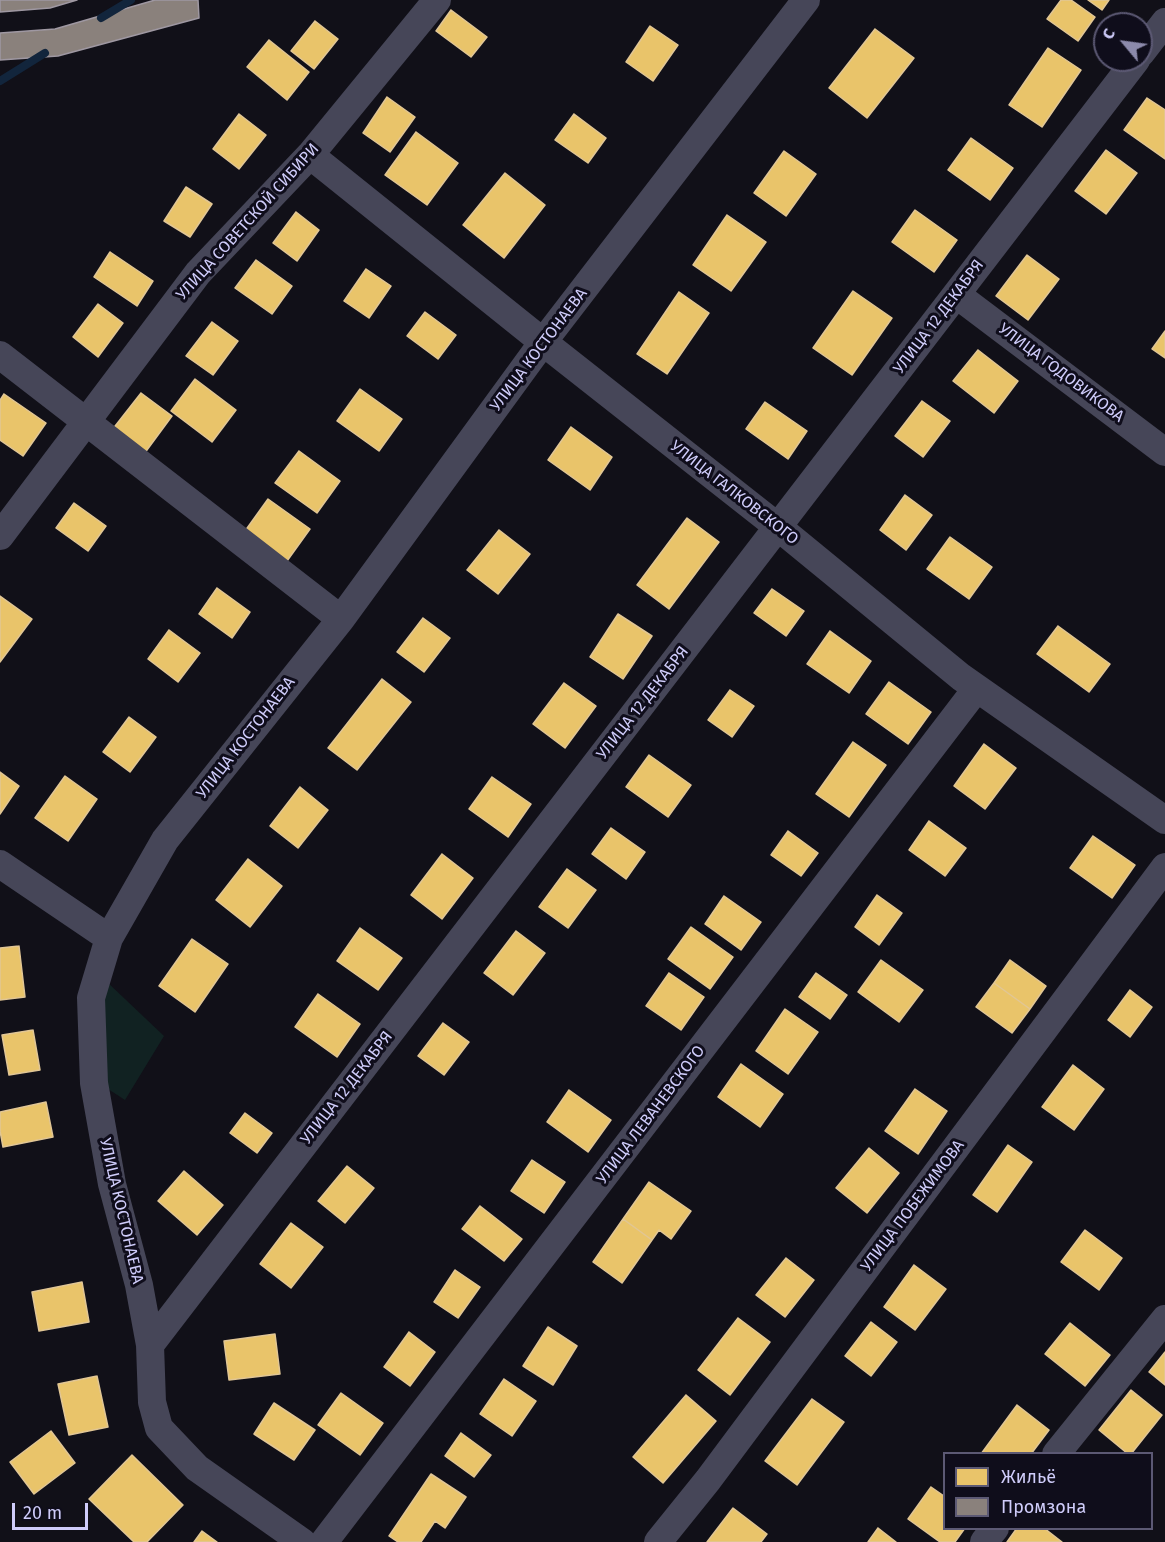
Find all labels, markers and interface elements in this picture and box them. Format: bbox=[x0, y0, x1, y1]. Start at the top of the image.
north arrow bbox=[1093, 12, 1153, 72]
text: С bbox=[1098, 25, 1119, 43]
street label: УЛИЦА СОВЕТСКОЙ СИБИРИ bbox=[173, 140, 323, 304]
street label: УЛИЦА 12 ДЕКАБРЯ bbox=[890, 256, 988, 378]
street label: УЛИЦА КОСТОНАЕВА bbox=[486, 285, 592, 415]
street label: УЛИЦА ГОДОВИКОВА bbox=[994, 319, 1128, 427]
street label: УЛИЦА ГАЛКОВСКОГО bbox=[666, 437, 802, 549]
street label: УЛИЦА 12 ДЕКАБРЯ bbox=[593, 643, 693, 763]
street label: УЛИЦА КОСТОНАЕВА bbox=[193, 673, 299, 803]
street label: УЛИЦА 12 ДЕКАБРЯ bbox=[297, 1028, 397, 1148]
street label: УЛИЦА ЛЕВАНЕВСКОГО bbox=[593, 1042, 709, 1188]
street label: УЛИЦА КОСТОНАЕВА bbox=[95, 1136, 147, 1286]
street label: УЛИЦА ПОБЕЖИМОВА bbox=[857, 1136, 969, 1276]
legend bbox=[943, 1452, 1153, 1530]
text: Жильё bbox=[1001, 1466, 1056, 1488]
scale bar bbox=[15, 1491, 92, 1529]
text: Промзона bbox=[1001, 1496, 1086, 1518]
text: 20 m bbox=[23, 1502, 62, 1524]

